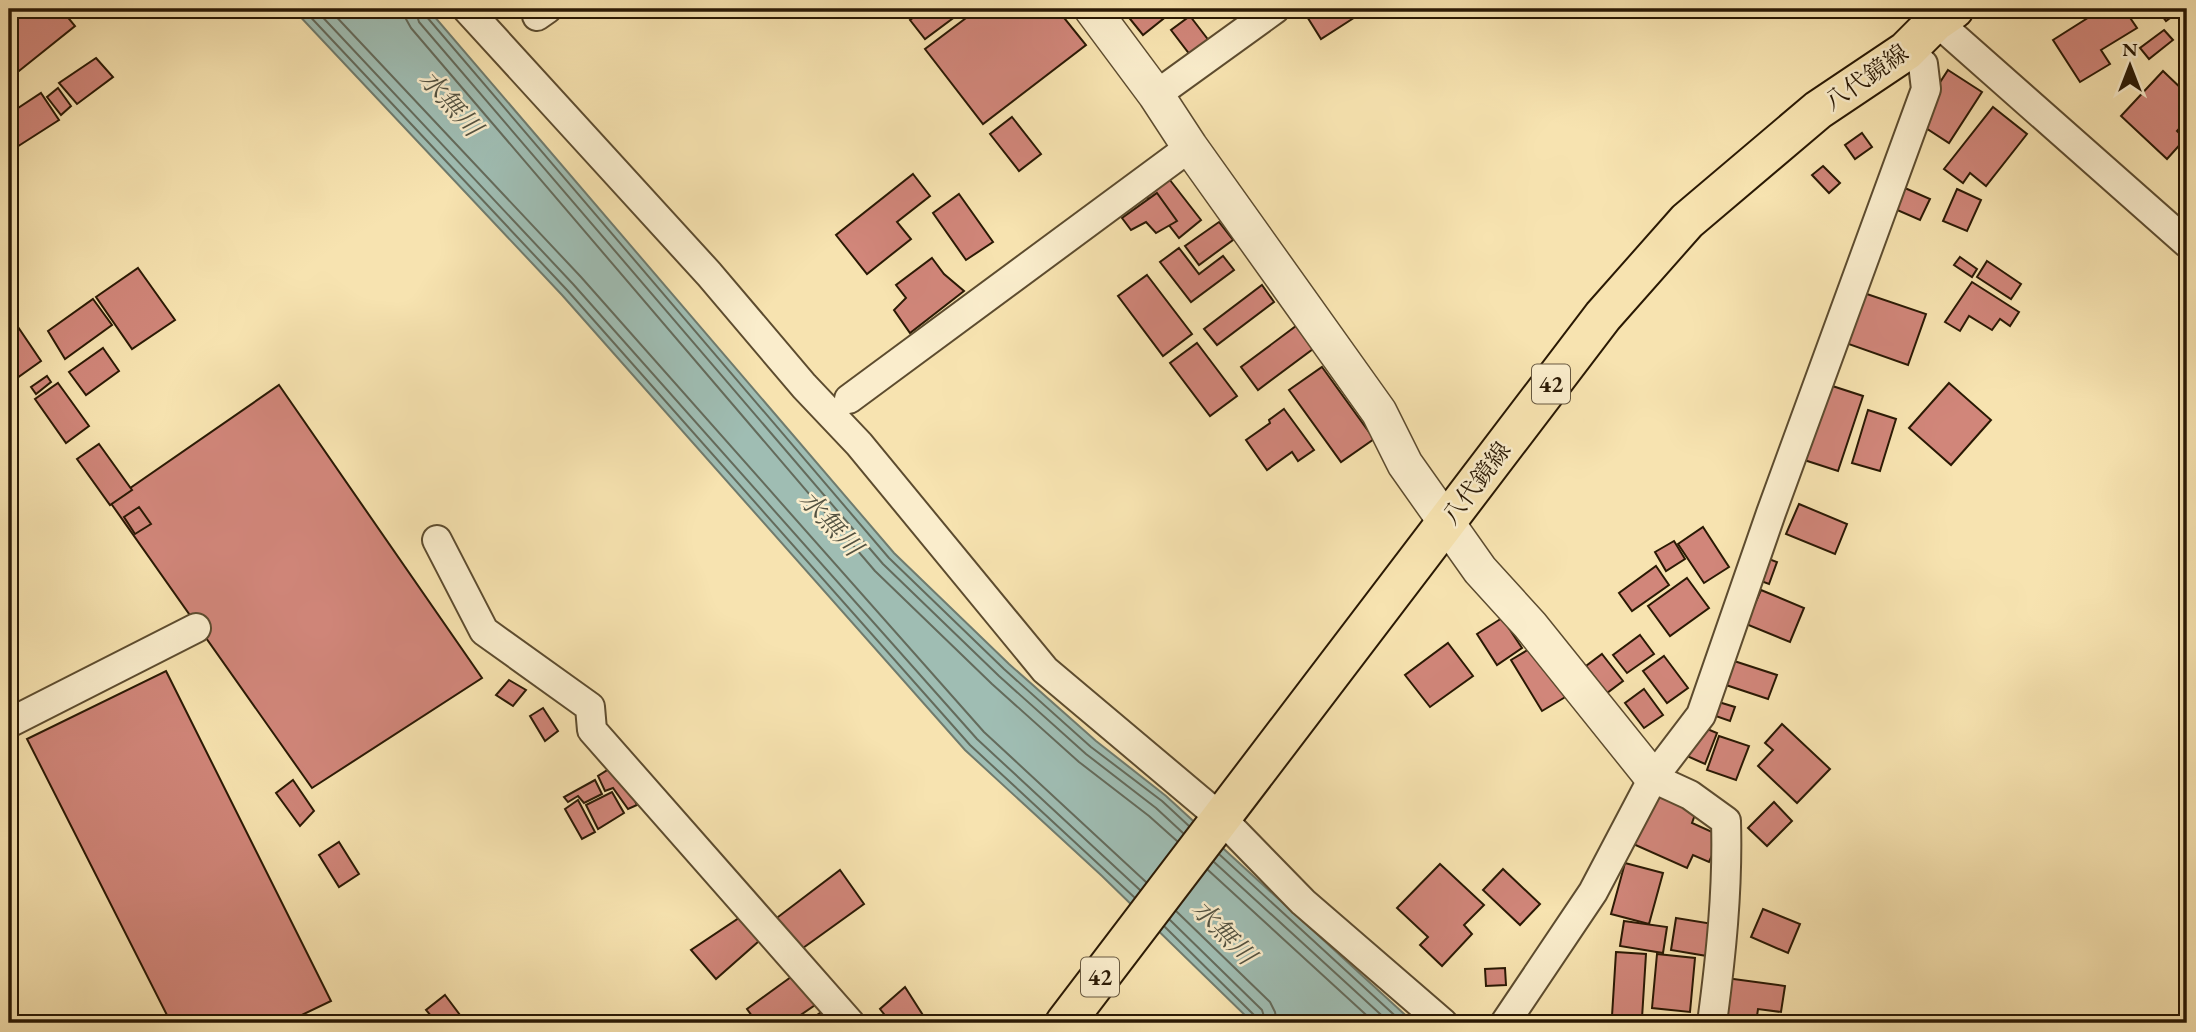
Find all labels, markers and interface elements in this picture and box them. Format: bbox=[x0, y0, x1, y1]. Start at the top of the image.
north arrow bbox=[2094, 32, 2164, 102]
street label: 八代鏡線 bbox=[1818, 37, 1914, 117]
text: N bbox=[2122, 37, 2138, 62]
water label: 水無川 bbox=[412, 63, 492, 146]
road number: 42 bbox=[1532, 364, 1570, 404]
street label: 八代鏡線 bbox=[1435, 435, 1517, 531]
water label: 水無川 bbox=[792, 483, 872, 565]
water label: 水無川 bbox=[1185, 892, 1265, 974]
road number: 42 bbox=[1081, 958, 1119, 996]

